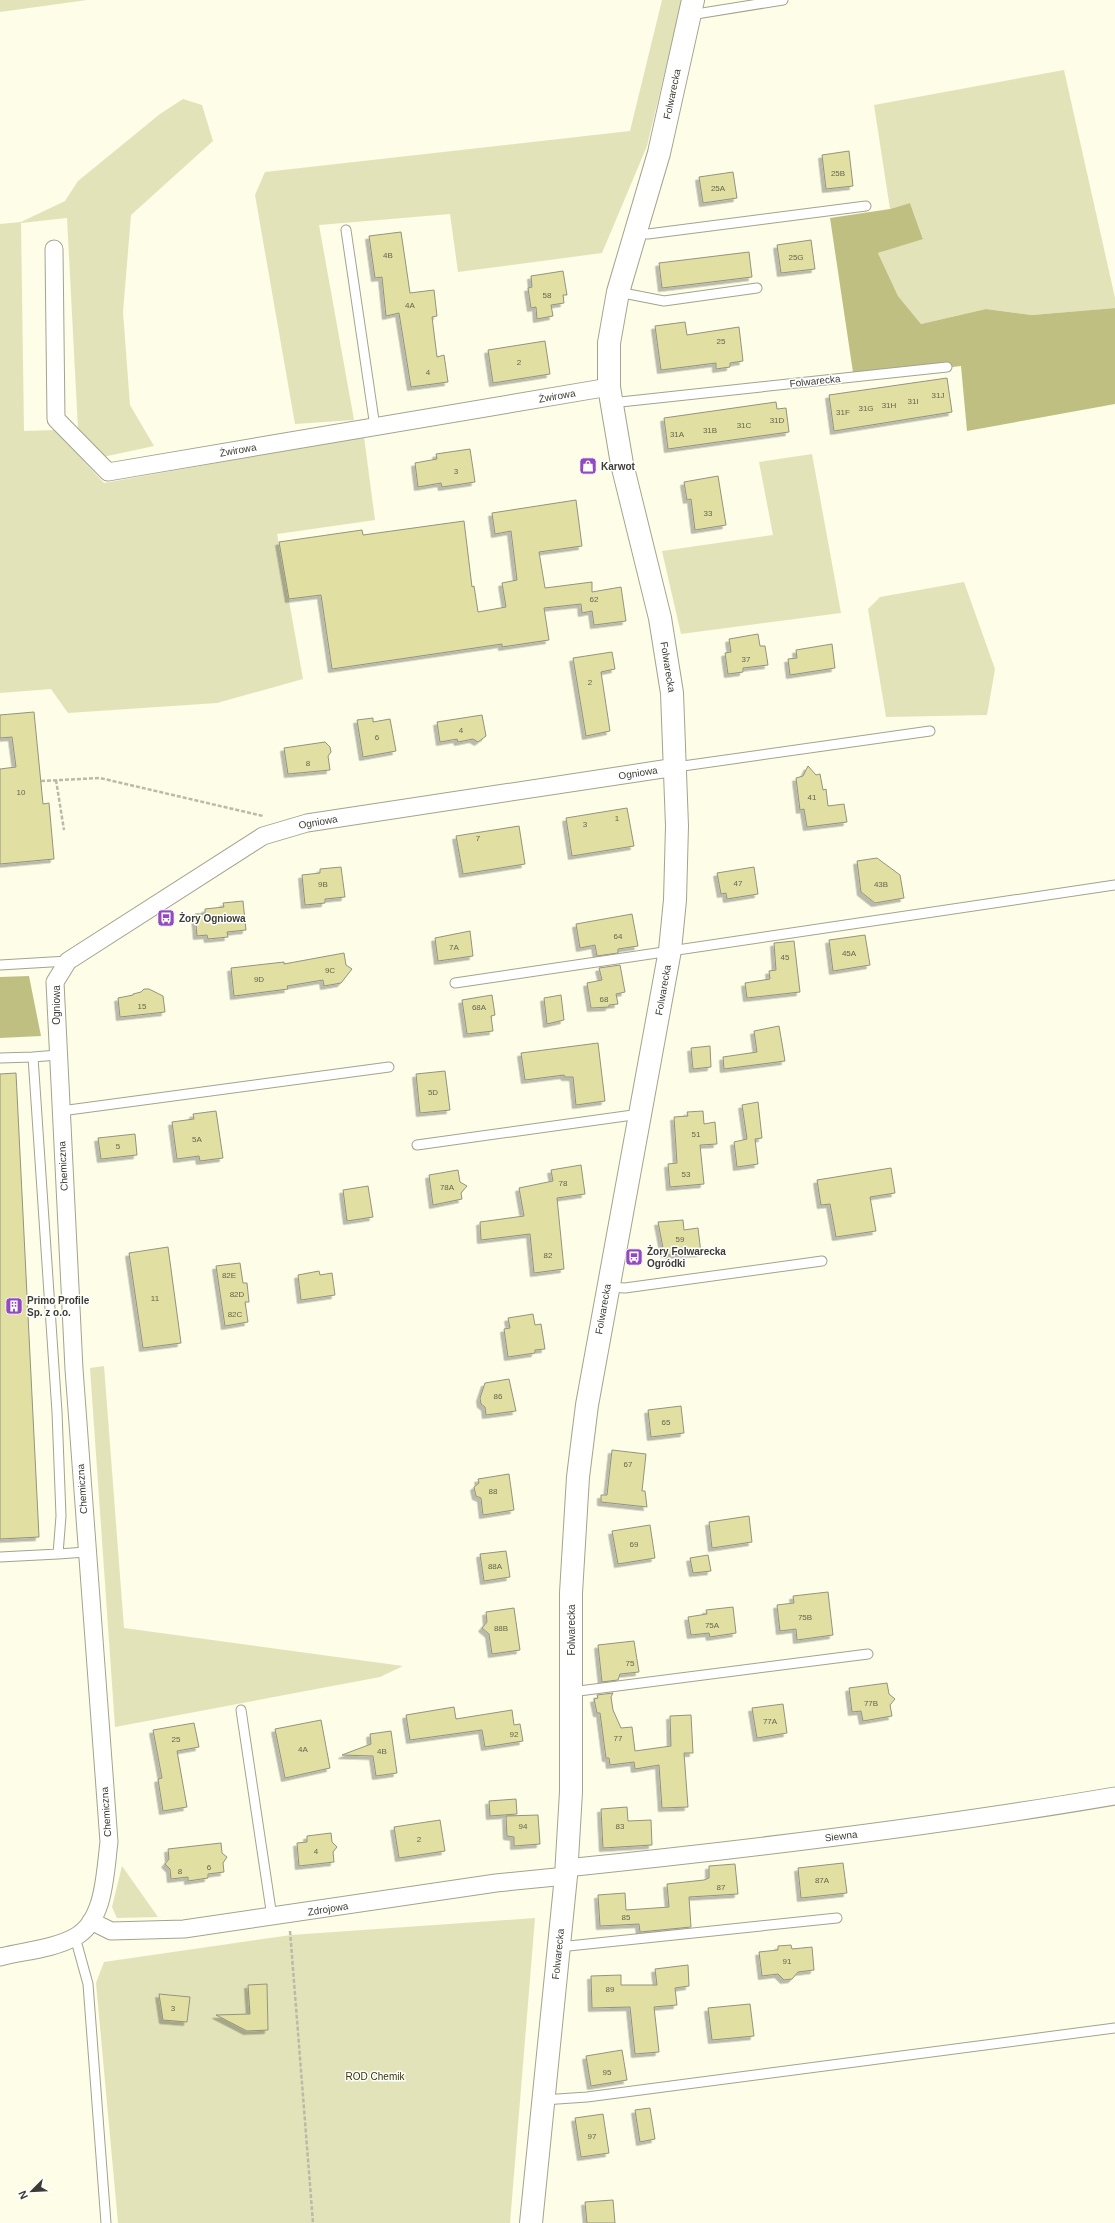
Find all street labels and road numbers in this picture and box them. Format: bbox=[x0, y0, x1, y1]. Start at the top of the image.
street label: Folwarecka bbox=[661, 67, 683, 120]
street label: Folwarecka bbox=[789, 373, 841, 389]
street label: Żwirowa bbox=[538, 386, 577, 405]
street label: Żwirowa bbox=[219, 440, 258, 459]
street label: Folwarecka bbox=[659, 641, 677, 694]
street label: Ogniowa bbox=[618, 764, 659, 782]
street label: Ogniowa bbox=[298, 813, 339, 831]
street label: Folwarecka bbox=[653, 963, 673, 1016]
street label: Ogniowa bbox=[51, 985, 62, 1025]
street label: Chemiczna bbox=[56, 1140, 70, 1191]
street label: Folwarecka bbox=[593, 1282, 613, 1335]
street label: Chemiczna bbox=[75, 1463, 89, 1514]
street label: Folwarecka bbox=[566, 1604, 577, 1656]
street label: Chemiczna bbox=[99, 1786, 113, 1837]
street label: Siewna bbox=[824, 1828, 858, 1843]
street label: Zdrojowa bbox=[307, 1900, 350, 1918]
street label: Folwarecka bbox=[550, 1928, 566, 1980]

